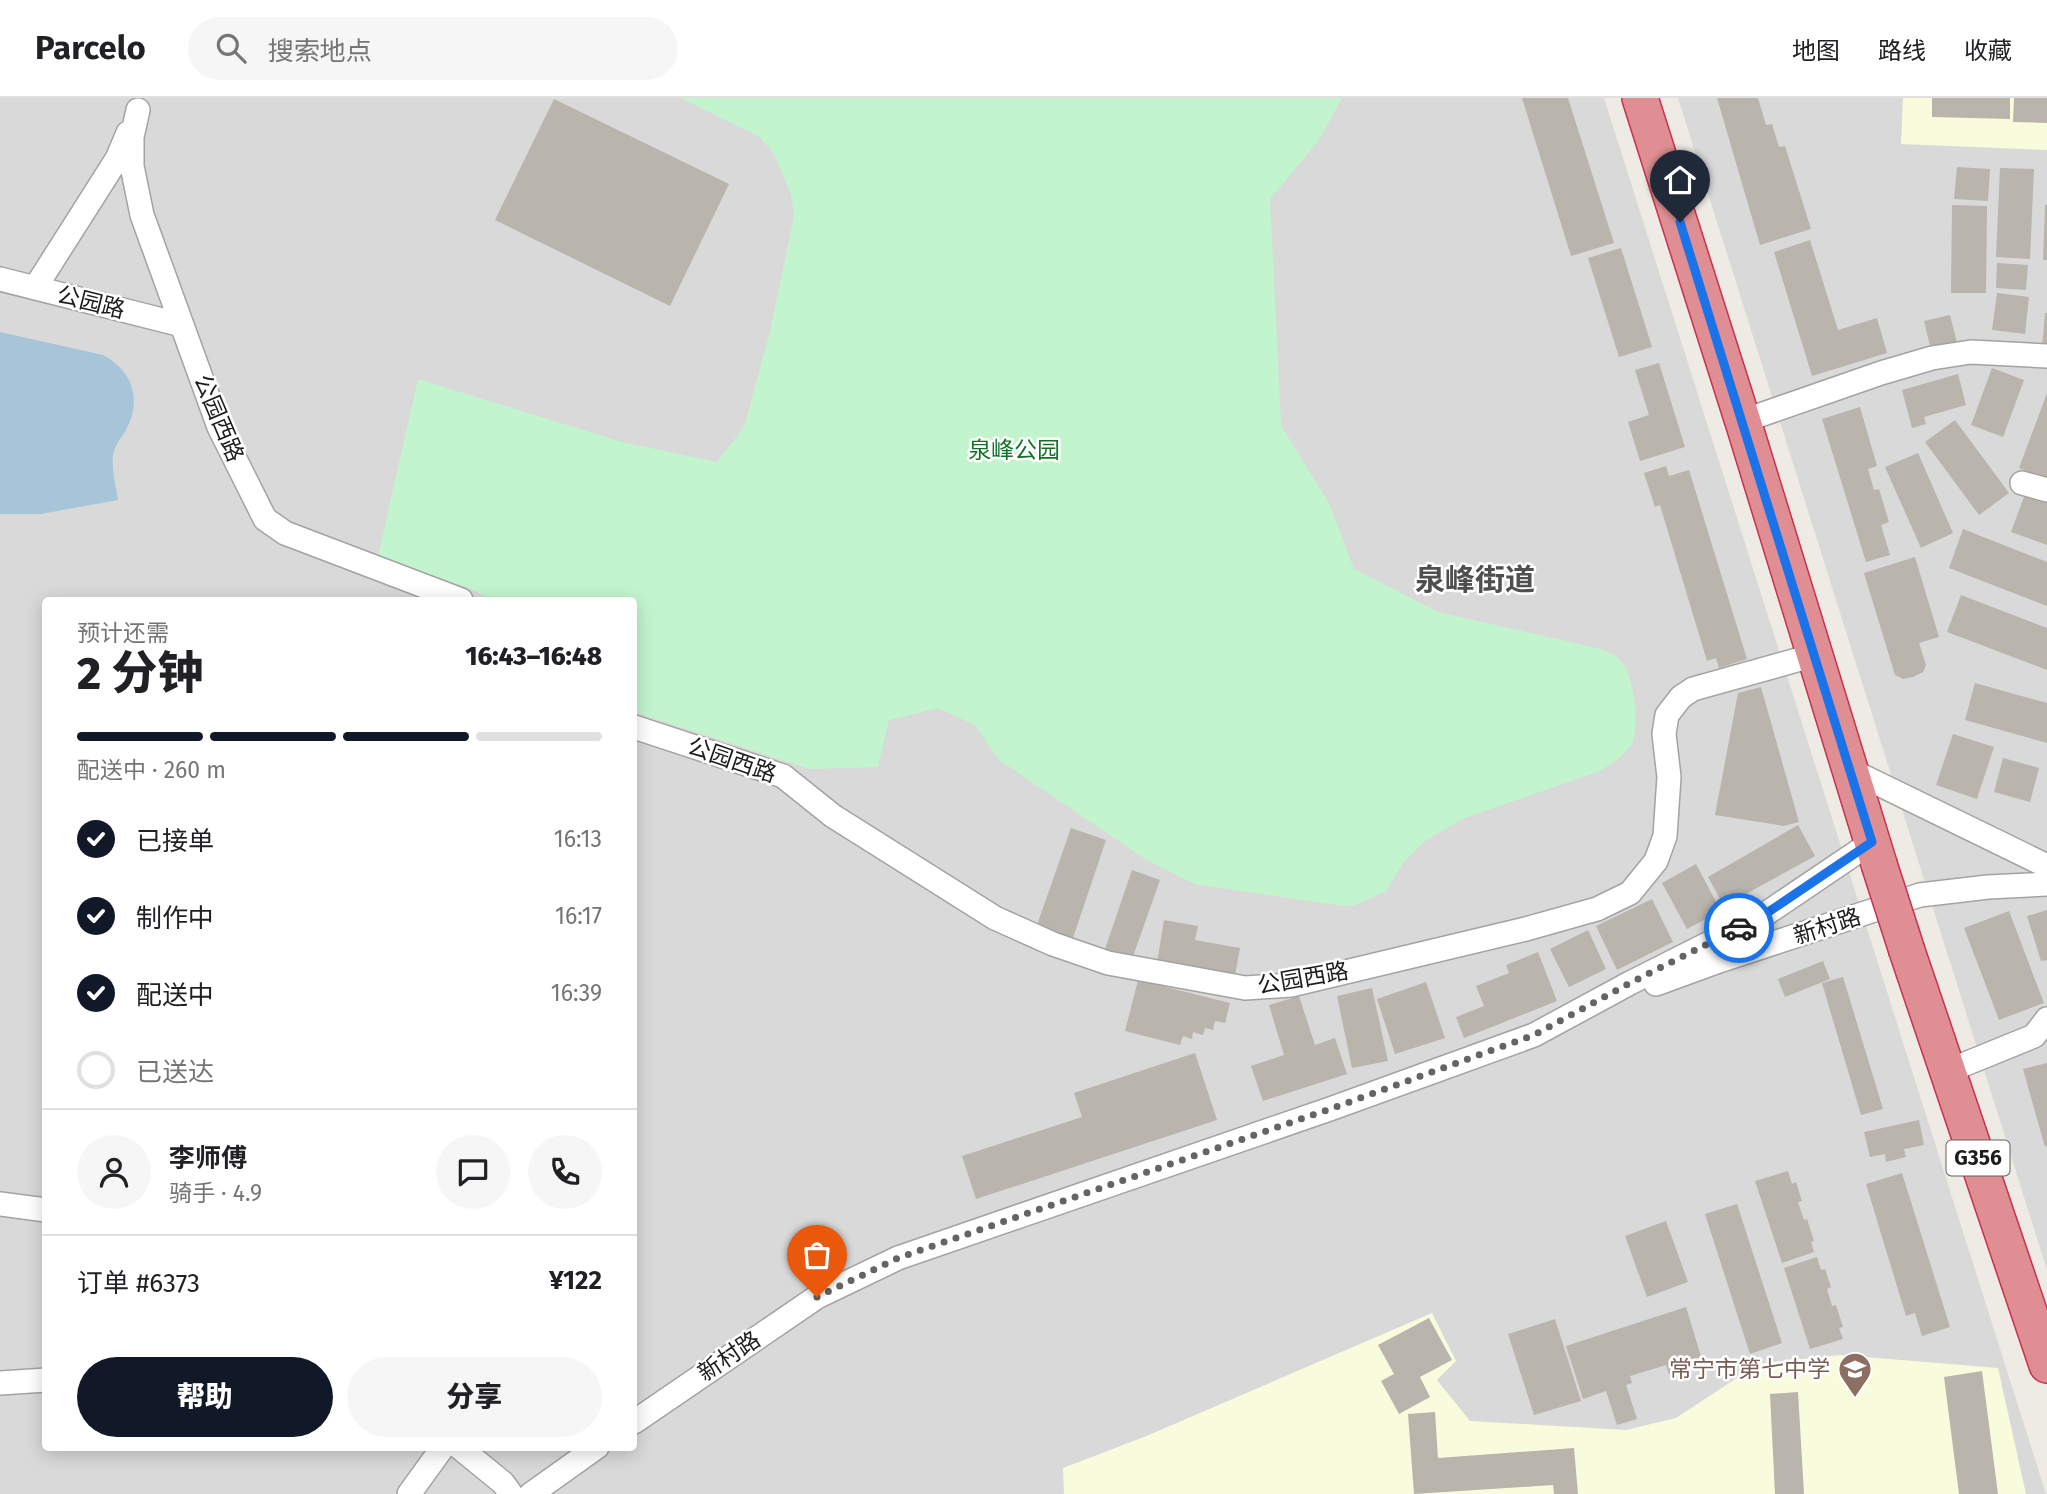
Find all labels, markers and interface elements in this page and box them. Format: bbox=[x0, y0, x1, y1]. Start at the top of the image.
search box bbox=[188, 17, 678, 80]
text: Parcelo bbox=[35, 28, 146, 68]
icon: search bbox=[212, 29, 250, 67]
text: 搜索地点 bbox=[268, 36, 372, 67]
text: 地图 bbox=[1792, 37, 1840, 65]
text: 路线 bbox=[1878, 37, 1926, 65]
text: 收藏 bbox=[1964, 37, 2012, 65]
pin bbox=[1650, 150, 1710, 222]
icon: home bbox=[1661, 161, 1699, 199]
street label: 公园路 bbox=[54, 280, 128, 324]
street label: 公园西路 bbox=[188, 370, 250, 466]
park label: 泉峰公园 bbox=[968, 436, 1060, 464]
district label: 泉峰街道 bbox=[1415, 562, 1535, 598]
text: 预计还需 bbox=[77, 619, 169, 647]
text: 16:43–16:48 bbox=[465, 641, 602, 672]
text: 2 分钟 bbox=[77, 646, 204, 701]
street label: 公园西路 bbox=[684, 732, 780, 788]
text: 配送中 · 260 m bbox=[77, 756, 226, 784]
icon: check bbox=[77, 820, 115, 858]
text: 16:13 bbox=[554, 825, 602, 853]
text: 已接单 bbox=[136, 826, 214, 857]
courier bbox=[1704, 893, 1774, 963]
icon: check bbox=[77, 897, 115, 935]
text: 16:17 bbox=[555, 902, 602, 930]
street label: 新村路 bbox=[1790, 902, 1864, 950]
text: 制作中 bbox=[136, 903, 214, 934]
icon: car bbox=[1720, 909, 1758, 947]
street label: 公园西路 bbox=[1255, 956, 1351, 1000]
icon: check bbox=[77, 974, 115, 1012]
text: 16:39 bbox=[551, 979, 602, 1007]
text: 配送中 bbox=[136, 980, 214, 1011]
text: 已送达 bbox=[136, 1057, 214, 1088]
button: person bbox=[77, 1135, 151, 1209]
button: chat bbox=[436, 1135, 510, 1209]
button: phone bbox=[528, 1135, 602, 1209]
road number: G356 bbox=[1946, 1140, 2010, 1176]
text: 李师傅 bbox=[169, 1143, 247, 1174]
text: 骑手 · 4.9 bbox=[169, 1179, 262, 1207]
pin bbox=[787, 1225, 847, 1297]
icon: bag bbox=[798, 1236, 836, 1274]
text: ¥122 bbox=[549, 1265, 602, 1296]
text: 订单 #6373 bbox=[77, 1268, 200, 1299]
street label: 新村路 bbox=[693, 1325, 765, 1387]
school or university icon: 常宁市第七中学 bbox=[1836, 1350, 1874, 1399]
place label: 常宁市第七中学 bbox=[1669, 1355, 1830, 1383]
button: 帮助 bbox=[77, 1357, 333, 1437]
button: 分享 bbox=[347, 1357, 602, 1437]

